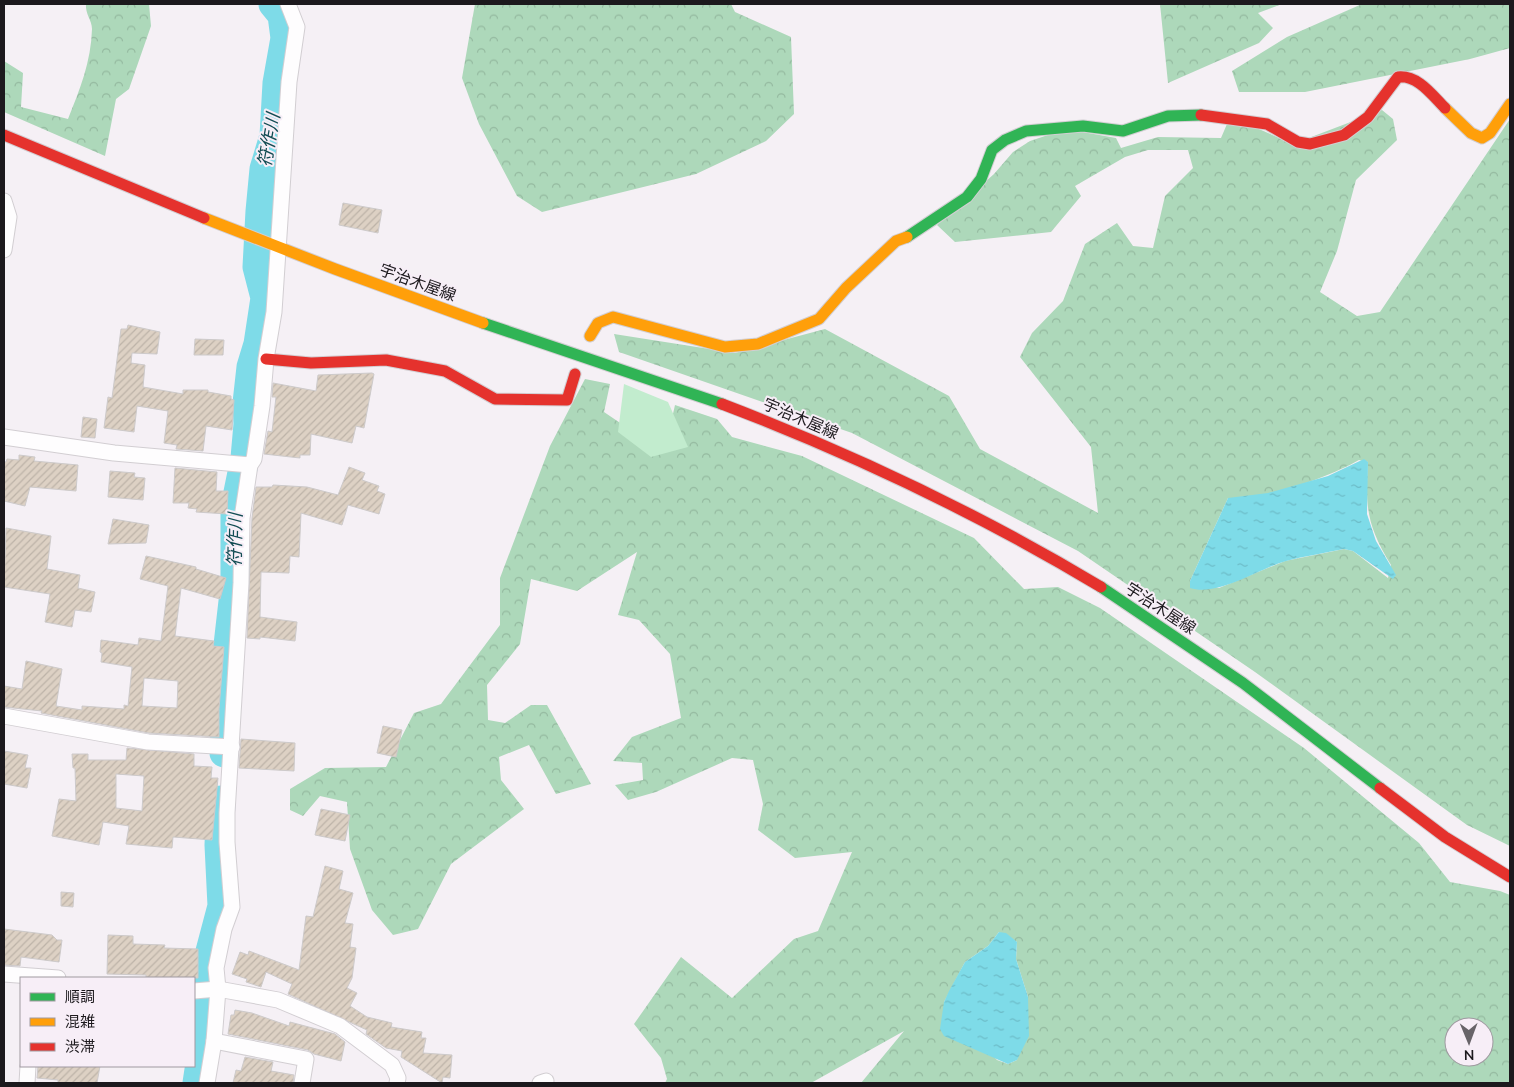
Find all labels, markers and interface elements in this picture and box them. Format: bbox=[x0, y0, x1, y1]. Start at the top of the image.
water label: 符作川 bbox=[252, 109, 286, 169]
street label: 宇治木屋線 bbox=[376, 259, 459, 307]
street label: 宇治木屋線 bbox=[759, 393, 842, 445]
water label: 符作川 bbox=[223, 511, 248, 567]
street label: 宇治木屋線 bbox=[1121, 578, 1200, 640]
legend bbox=[20, 977, 195, 1067]
text: 順調 bbox=[65, 987, 95, 1007]
text: 混雑 bbox=[65, 1012, 95, 1032]
north arrow bbox=[1444, 1017, 1494, 1067]
text: 渋滞 bbox=[65, 1037, 95, 1057]
text: N bbox=[1464, 1045, 1475, 1064]

